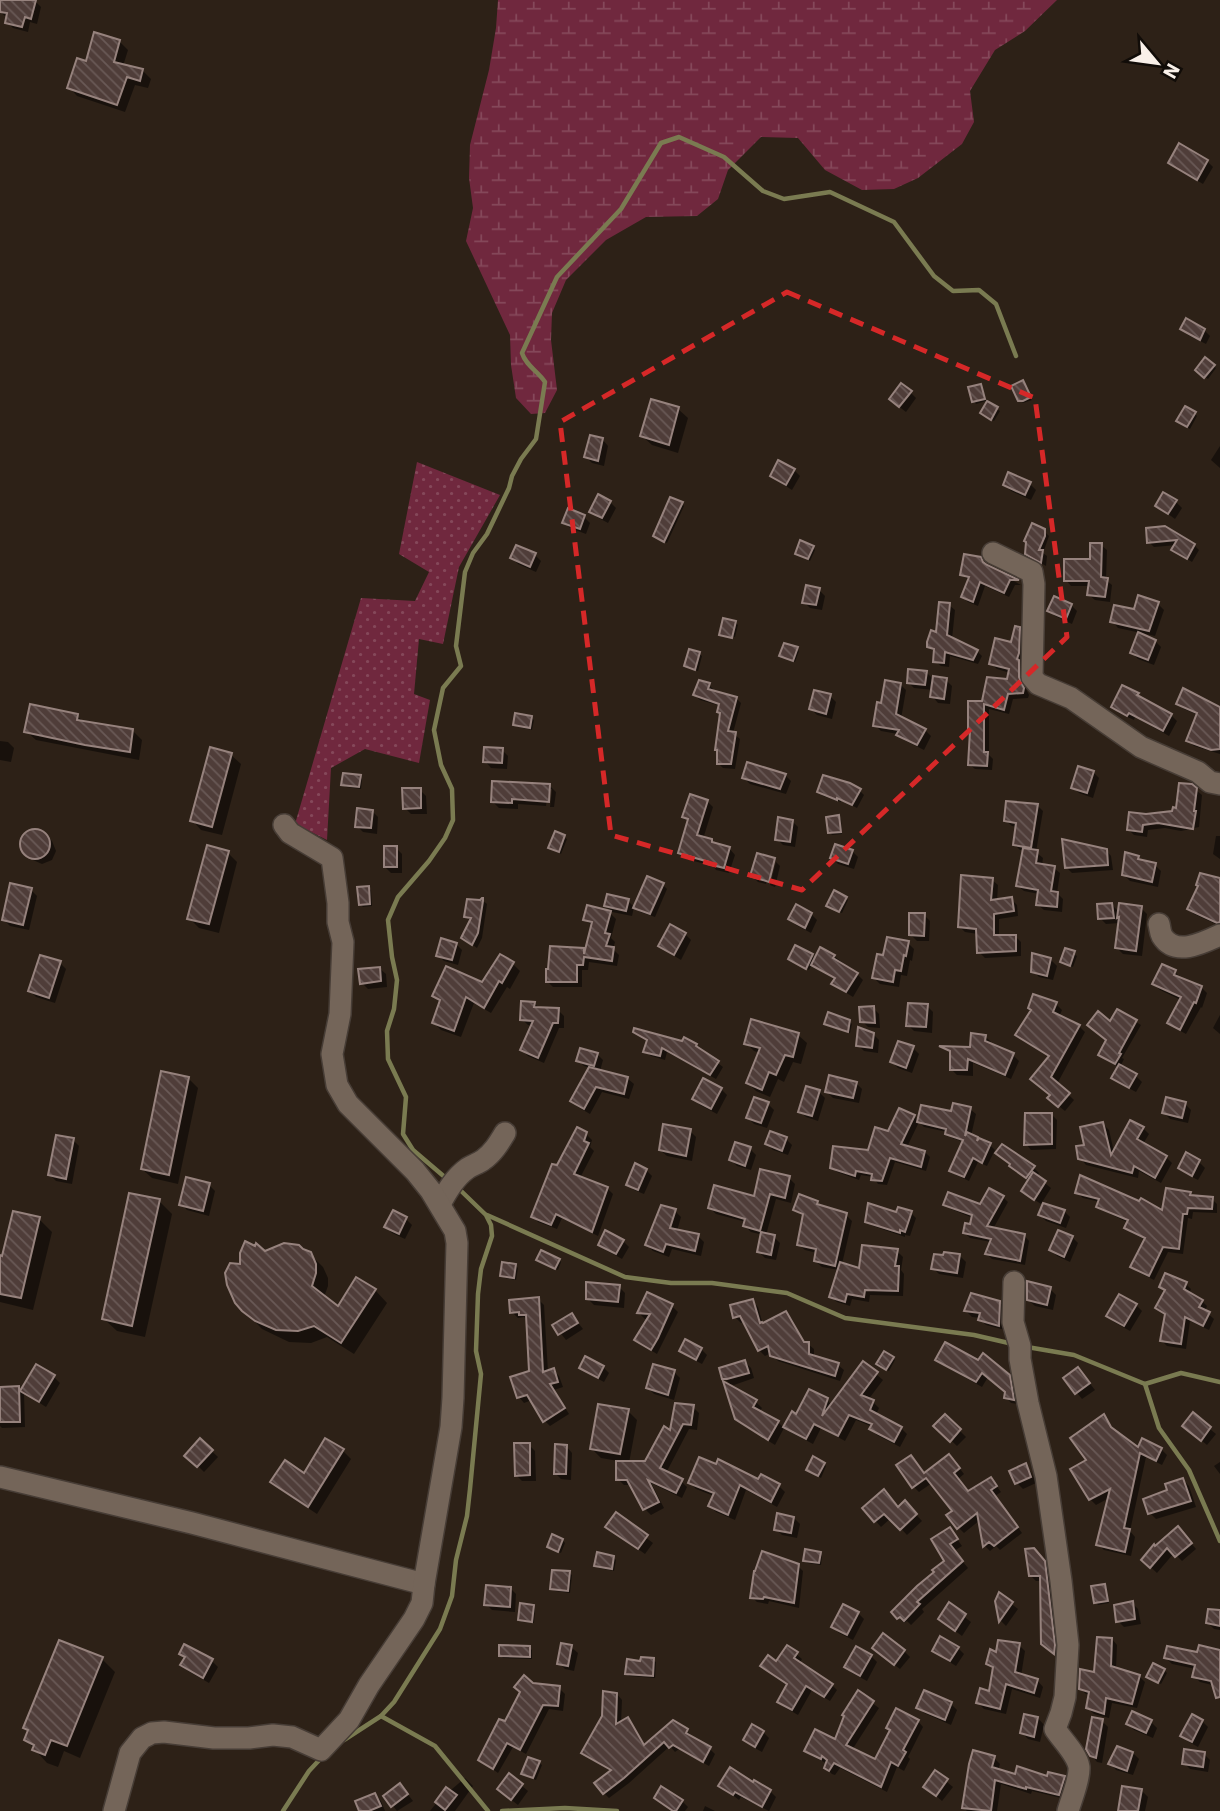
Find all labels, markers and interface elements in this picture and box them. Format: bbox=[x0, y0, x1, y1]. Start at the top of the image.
north arrow bbox=[1122, 28, 1192, 98]
text: N bbox=[1158, 59, 1186, 83]

